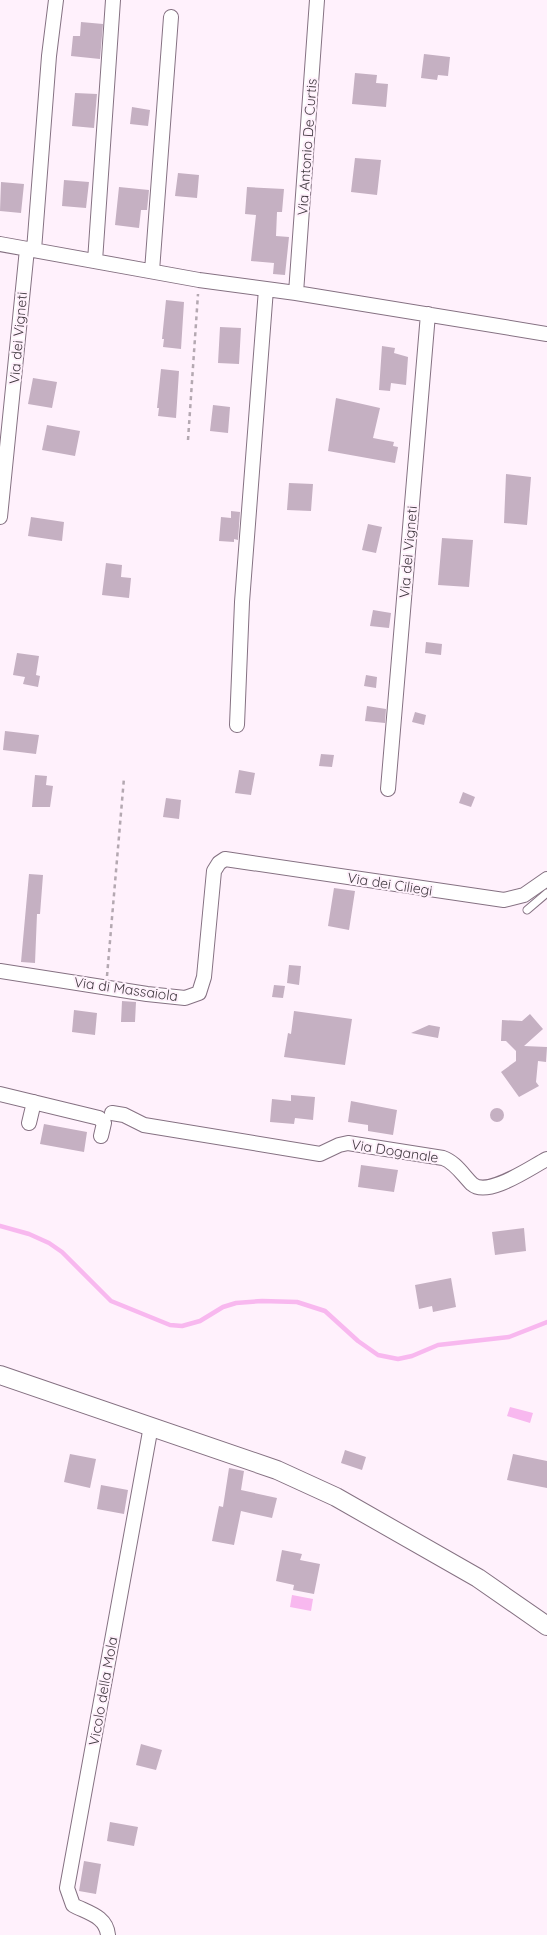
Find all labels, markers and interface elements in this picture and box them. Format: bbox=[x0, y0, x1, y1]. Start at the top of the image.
street label: Via Antonio De Curtis bbox=[293, 78, 321, 216]
street label: Via dei Vigneti bbox=[5, 291, 31, 385]
street label: Via dei Vigneti bbox=[395, 505, 421, 599]
street label: Via dei Ciliegi bbox=[346, 868, 434, 900]
street label: Via di Massaiola bbox=[73, 973, 179, 1005]
street label: Via Doganale bbox=[350, 1135, 440, 1167]
street label: Vicolo della Mola bbox=[85, 1635, 121, 1747]

